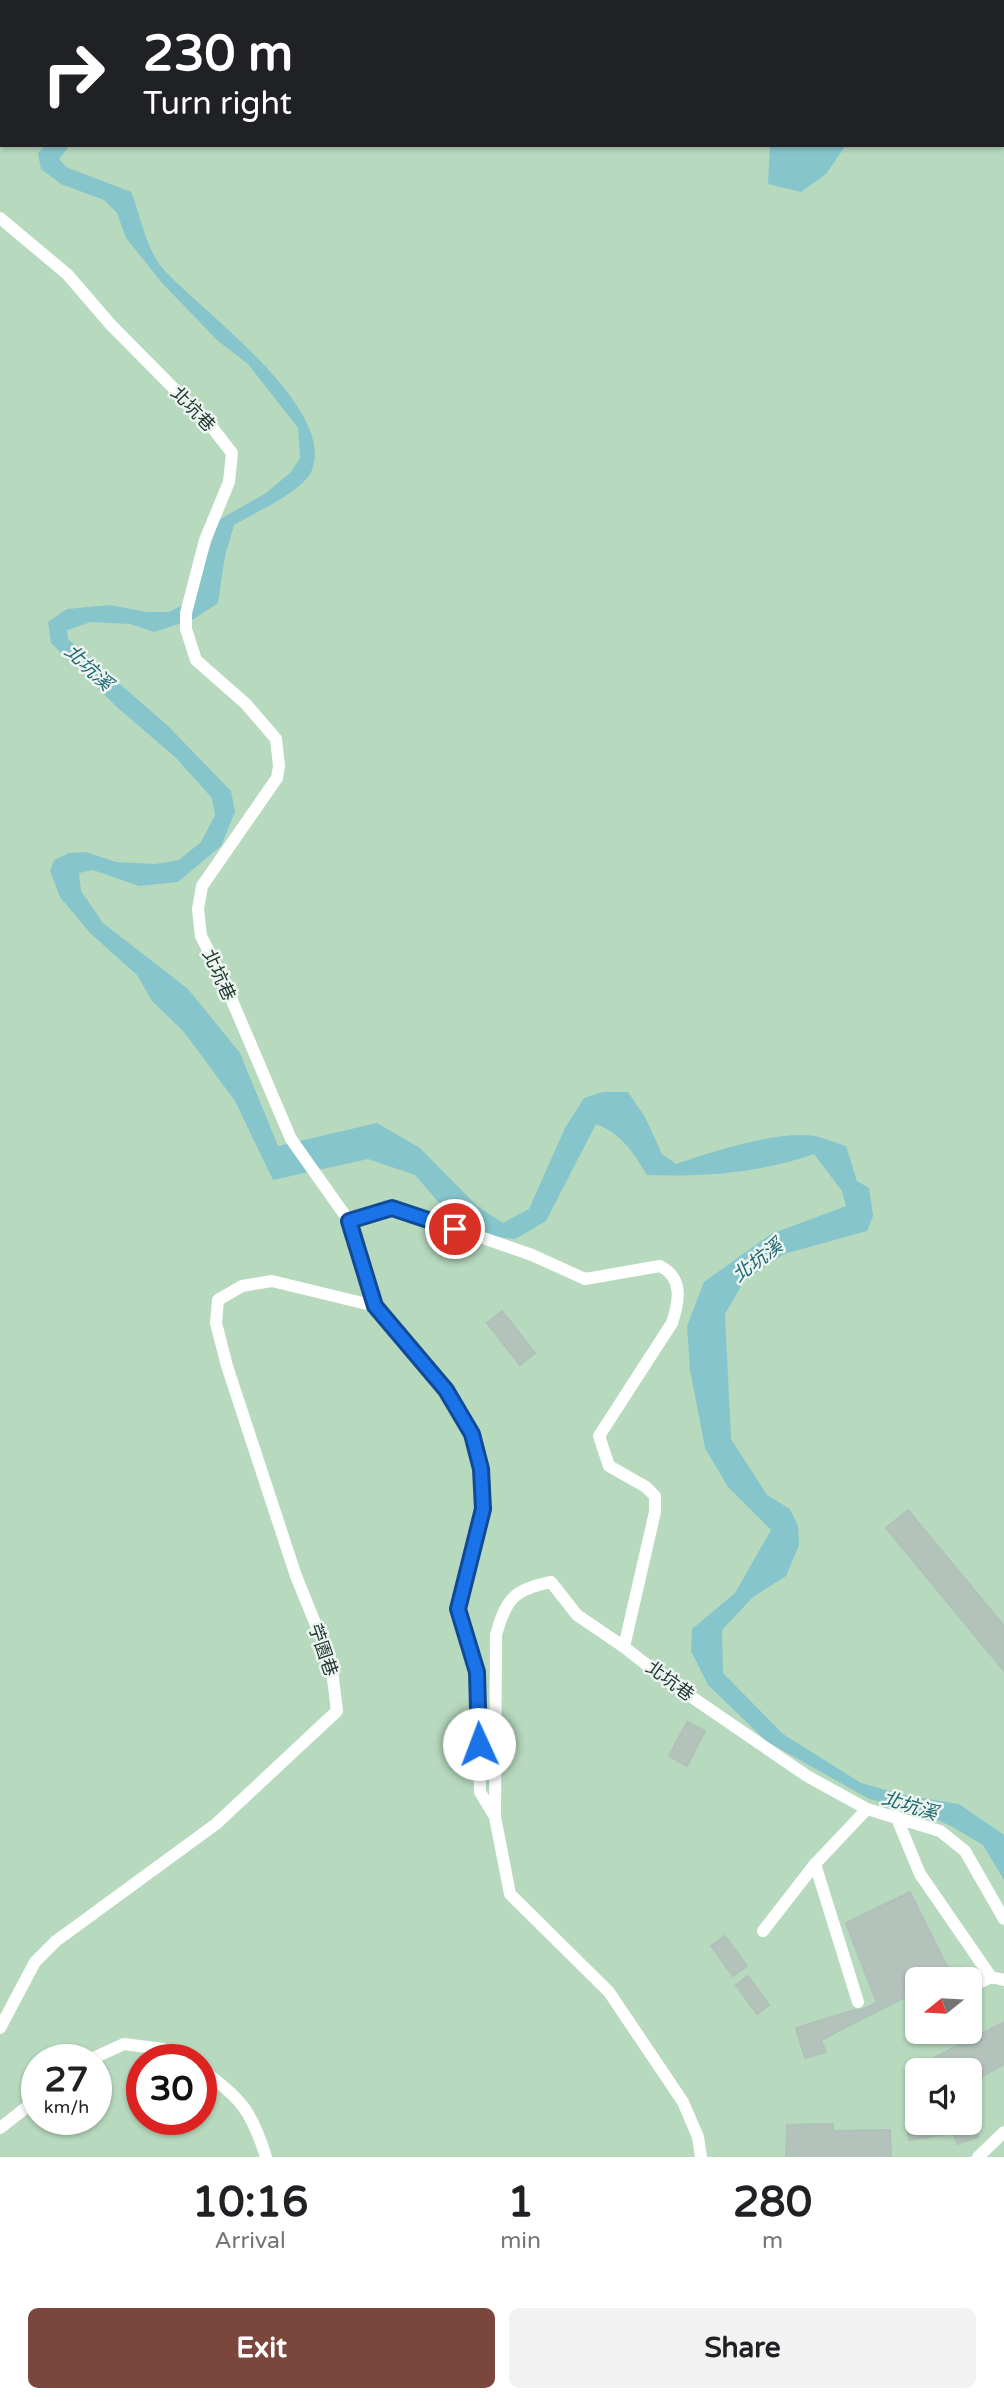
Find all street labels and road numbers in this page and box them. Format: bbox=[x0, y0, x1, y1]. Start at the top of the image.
street label: 北坑巷 bbox=[166, 382, 220, 436]
street label: 北坑巷 bbox=[198, 946, 240, 1004]
street label: 苧園巷 bbox=[304, 1621, 342, 1679]
street label: 北坑巷 bbox=[642, 1656, 698, 1706]

